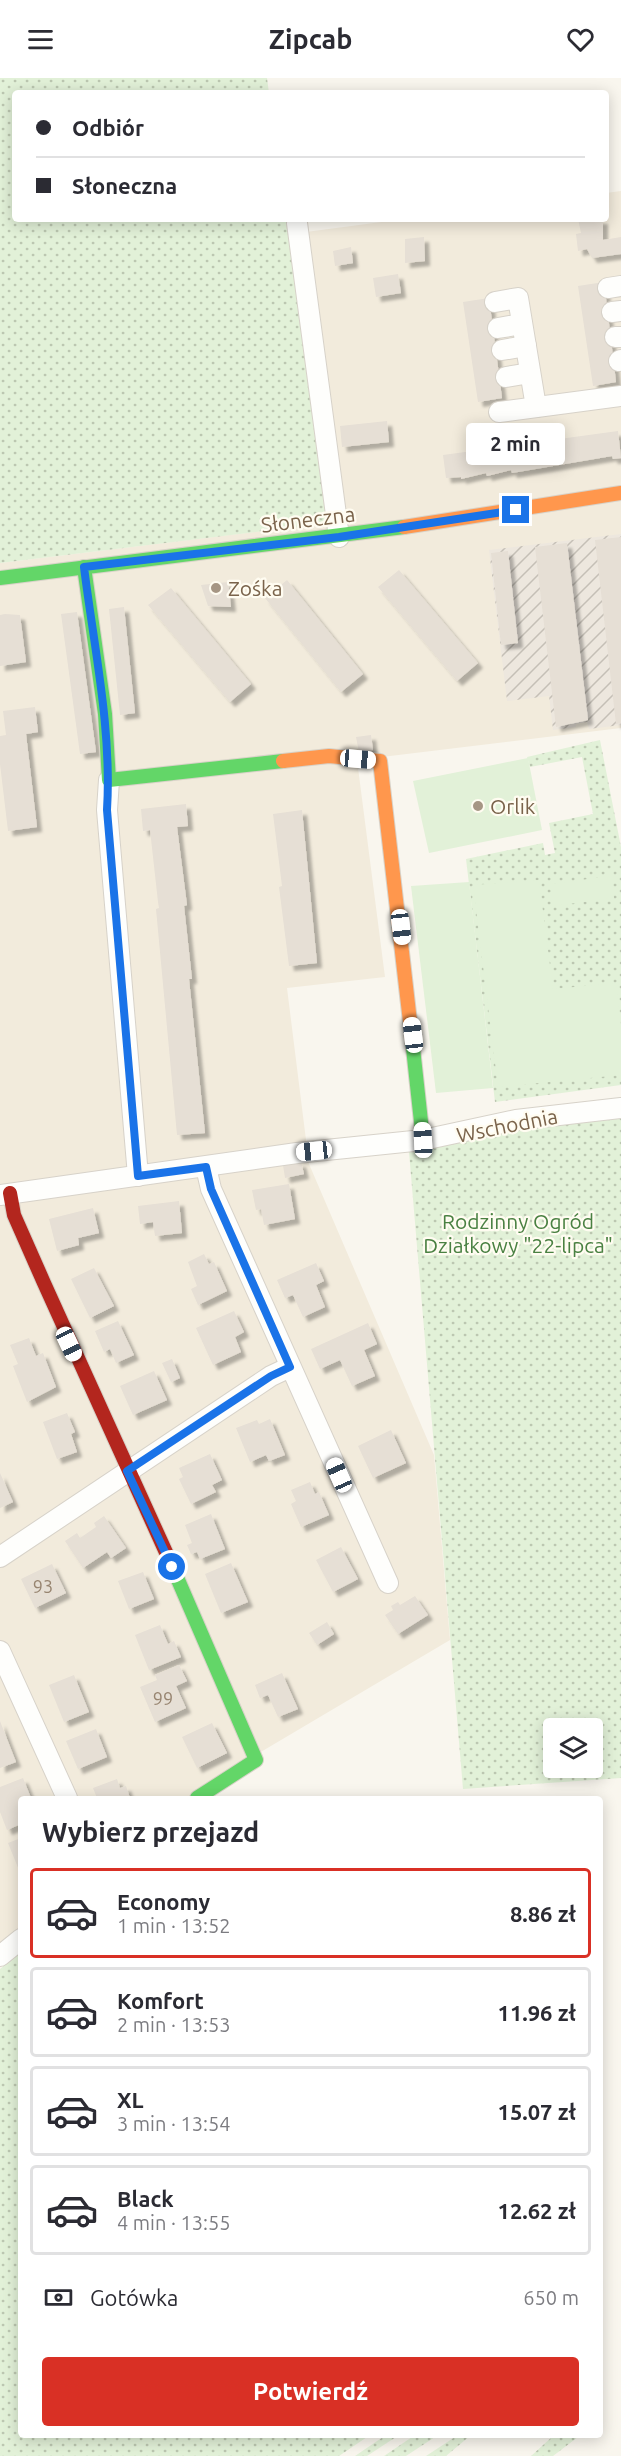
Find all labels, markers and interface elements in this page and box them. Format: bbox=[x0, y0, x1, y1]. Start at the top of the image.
icon: menu bbox=[24, 23, 57, 56]
icon: heart bbox=[564, 23, 597, 56]
text: Zipcab bbox=[269, 24, 352, 54]
text: Odbiór bbox=[72, 115, 144, 140]
text: Słoneczna bbox=[72, 173, 177, 198]
callout: 2 min bbox=[466, 423, 566, 465]
text: 2 min bbox=[490, 432, 541, 455]
route end bbox=[502, 496, 529, 523]
street label: Słoneczna bbox=[260, 501, 356, 537]
place label: Zośka bbox=[228, 576, 282, 600]
marker: Zośka bbox=[209, 581, 223, 595]
car bbox=[339, 748, 377, 770]
place label: Orlik bbox=[490, 794, 536, 818]
marker: Orlik bbox=[471, 799, 485, 813]
car bbox=[390, 908, 412, 946]
car bbox=[402, 1016, 424, 1054]
street label: Wschodnia bbox=[454, 1103, 560, 1147]
car bbox=[413, 1122, 433, 1158]
car bbox=[295, 1140, 333, 1162]
park label: Rodzinny Ogród Działkowy "22-lipca" bbox=[423, 1209, 613, 1257]
car bbox=[53, 1324, 85, 1364]
car bbox=[323, 1455, 355, 1495]
route start bbox=[158, 1553, 185, 1580]
house number: 93 bbox=[33, 1576, 53, 1596]
house number: 99 bbox=[153, 1688, 173, 1708]
map controls bbox=[543, 1718, 603, 1778]
button: layers bbox=[543, 1718, 603, 1778]
text: Wybierz przejazd bbox=[42, 1817, 259, 1847]
icon: car bbox=[45, 1886, 99, 1940]
text: Economy bbox=[117, 1889, 210, 1914]
text: 8.86 zł bbox=[510, 1901, 576, 1926]
text: 1 min · 13:52 bbox=[117, 1914, 231, 1937]
icon: car bbox=[45, 1985, 99, 2039]
text: Komfort bbox=[117, 1988, 204, 2013]
text: 11.96 zł bbox=[497, 2000, 576, 2025]
text: 2 min · 13:53 bbox=[117, 2013, 231, 2036]
icon: car bbox=[45, 2084, 99, 2138]
text: XL bbox=[117, 2087, 144, 2112]
text: 15.07 zł bbox=[497, 2099, 576, 2124]
text: 3 min · 13:54 bbox=[117, 2112, 231, 2135]
icon: car bbox=[45, 2183, 99, 2237]
text: Black bbox=[117, 2186, 174, 2211]
text: 12.62 zł bbox=[497, 2198, 576, 2223]
text: 4 min · 13:55 bbox=[117, 2211, 231, 2234]
icon: cash bbox=[42, 2281, 75, 2314]
text: Gotówka bbox=[90, 2285, 178, 2310]
text: 650 m bbox=[523, 2286, 579, 2309]
button: Potwierdź bbox=[42, 2357, 579, 2426]

